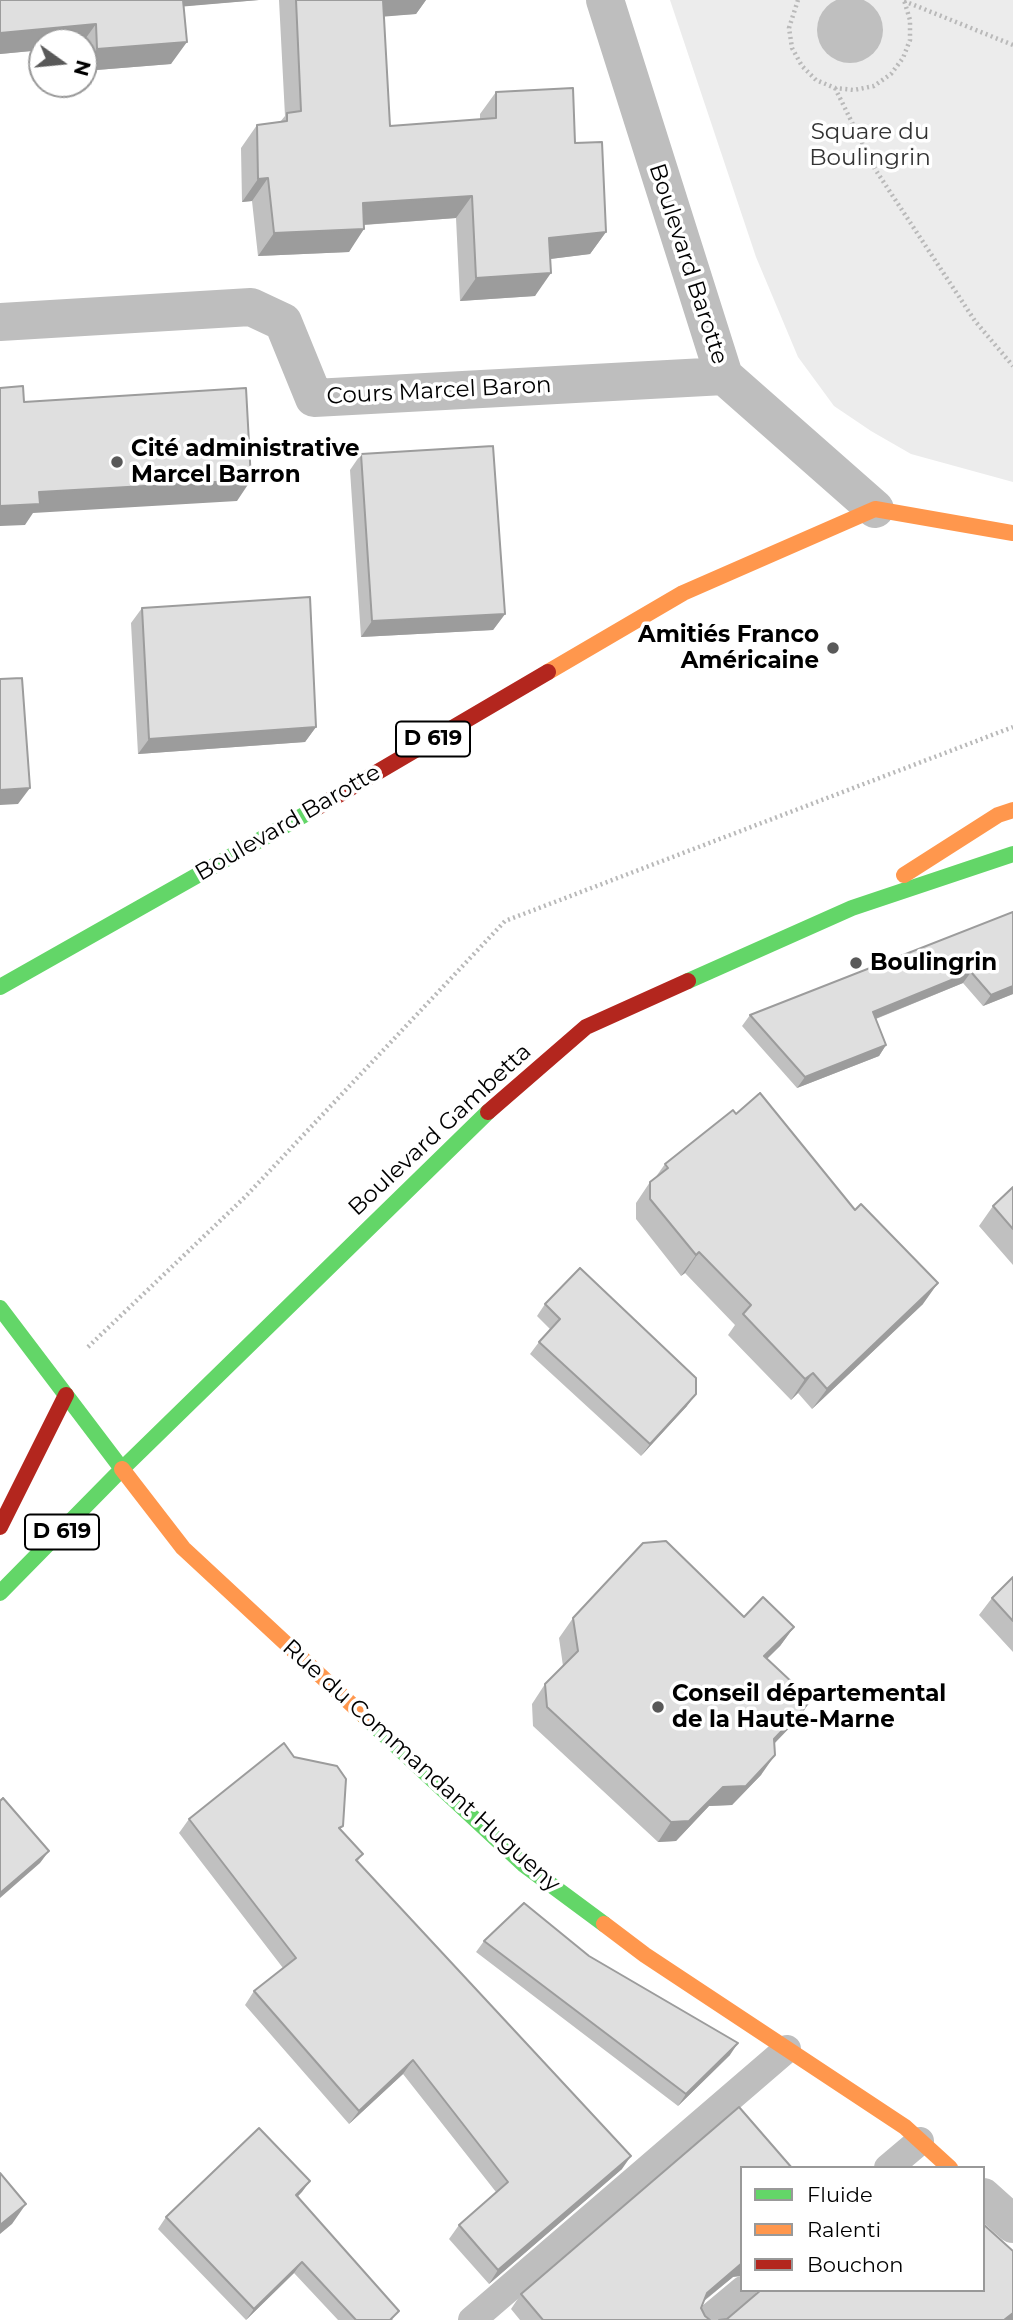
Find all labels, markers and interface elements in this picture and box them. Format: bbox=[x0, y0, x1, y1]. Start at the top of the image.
north arrow bbox=[28, 28, 98, 98]
text: N bbox=[69, 58, 95, 78]
park label: Square du Boulingrin bbox=[809, 118, 931, 172]
street label: Boulevard Barotte bbox=[643, 160, 733, 368]
street label: Cours Marcel Baron bbox=[326, 371, 552, 411]
place label: Cité administrative Marcel Barron bbox=[131, 435, 360, 489]
marker: Cité administrative Marcel Barron bbox=[109, 454, 125, 470]
place label: Amitiés Franco Américaine bbox=[638, 621, 819, 675]
marker: Amitiés Franco Américaine bbox=[825, 640, 841, 656]
road number: D 619 bbox=[396, 722, 470, 756]
street label: Boulevard Barotte bbox=[190, 759, 386, 887]
place label: Boulingrin bbox=[870, 949, 997, 977]
marker: Boulingrin bbox=[848, 955, 864, 971]
street label: Boulevard Gambetta bbox=[343, 1038, 537, 1222]
road number: D 619 bbox=[25, 1514, 99, 1550]
street label: Rue du Commandant Hugueny bbox=[276, 1634, 566, 1898]
place label: Conseil départemental de la Haute-Marne bbox=[672, 1680, 946, 1734]
marker: Conseil départemental de la Haute-Marne bbox=[650, 1699, 666, 1715]
legend bbox=[740, 2166, 985, 2292]
text: Fluide bbox=[807, 2182, 873, 2207]
text: Ralenti bbox=[807, 2217, 881, 2242]
text: Bouchon bbox=[807, 2252, 903, 2277]

